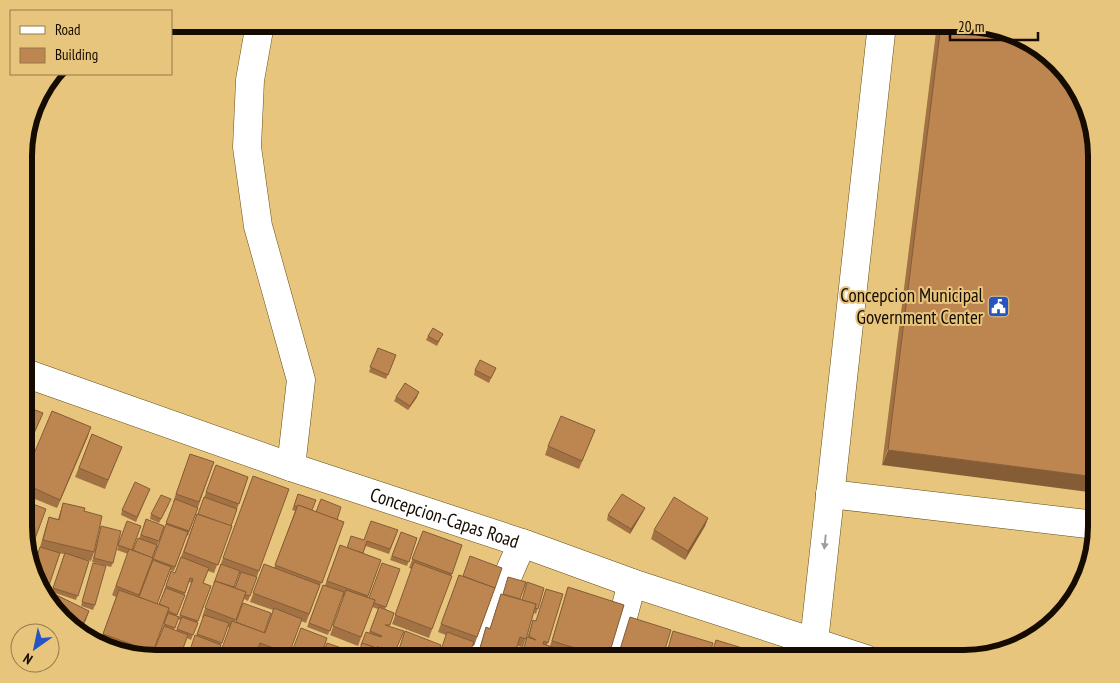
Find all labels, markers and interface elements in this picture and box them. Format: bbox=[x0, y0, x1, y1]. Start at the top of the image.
legend bbox=[10, 10, 172, 75]
scale bar bbox=[950, 10, 1038, 42]
text: 20 m bbox=[958, 17, 984, 36]
text: Road bbox=[55, 20, 81, 39]
text: Building bbox=[55, 45, 98, 64]
place label: Concepcion Municipal Government Center bbox=[840, 283, 984, 329]
public building icon: Concepcion Municipal Government Center bbox=[987, 294, 1011, 318]
street label: Concepcion-Capas Road bbox=[367, 482, 522, 553]
one-way arrow bbox=[821, 535, 829, 551]
north arrow bbox=[10, 623, 60, 673]
text: N bbox=[20, 649, 36, 669]

